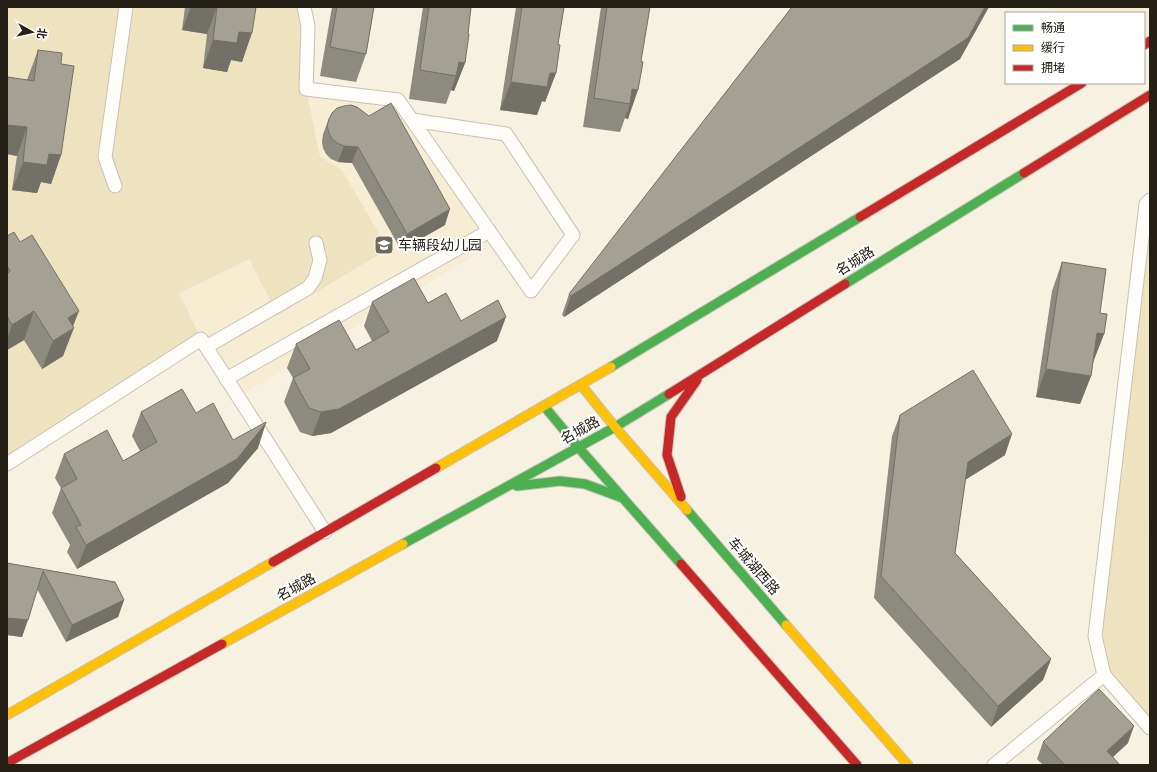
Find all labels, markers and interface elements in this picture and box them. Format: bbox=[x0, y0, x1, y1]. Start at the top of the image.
north arrow bbox=[12, 12, 52, 52]
legend bbox=[1005, 12, 1145, 84]
text: 畅通 bbox=[1041, 20, 1065, 36]
text: 北 bbox=[34, 27, 50, 40]
text: 缓行 bbox=[1041, 40, 1065, 56]
text: 拥堵 bbox=[1041, 60, 1065, 76]
school or university icon: 车辆段幼儿园 bbox=[373, 234, 395, 256]
place label: 车辆段幼儿园 bbox=[398, 236, 482, 254]
street label: 名城路 bbox=[832, 242, 878, 280]
street label: 名城路 bbox=[557, 412, 603, 448]
street label: 车城湖西路 bbox=[724, 534, 784, 598]
street label: 名城路 bbox=[273, 569, 319, 605]

